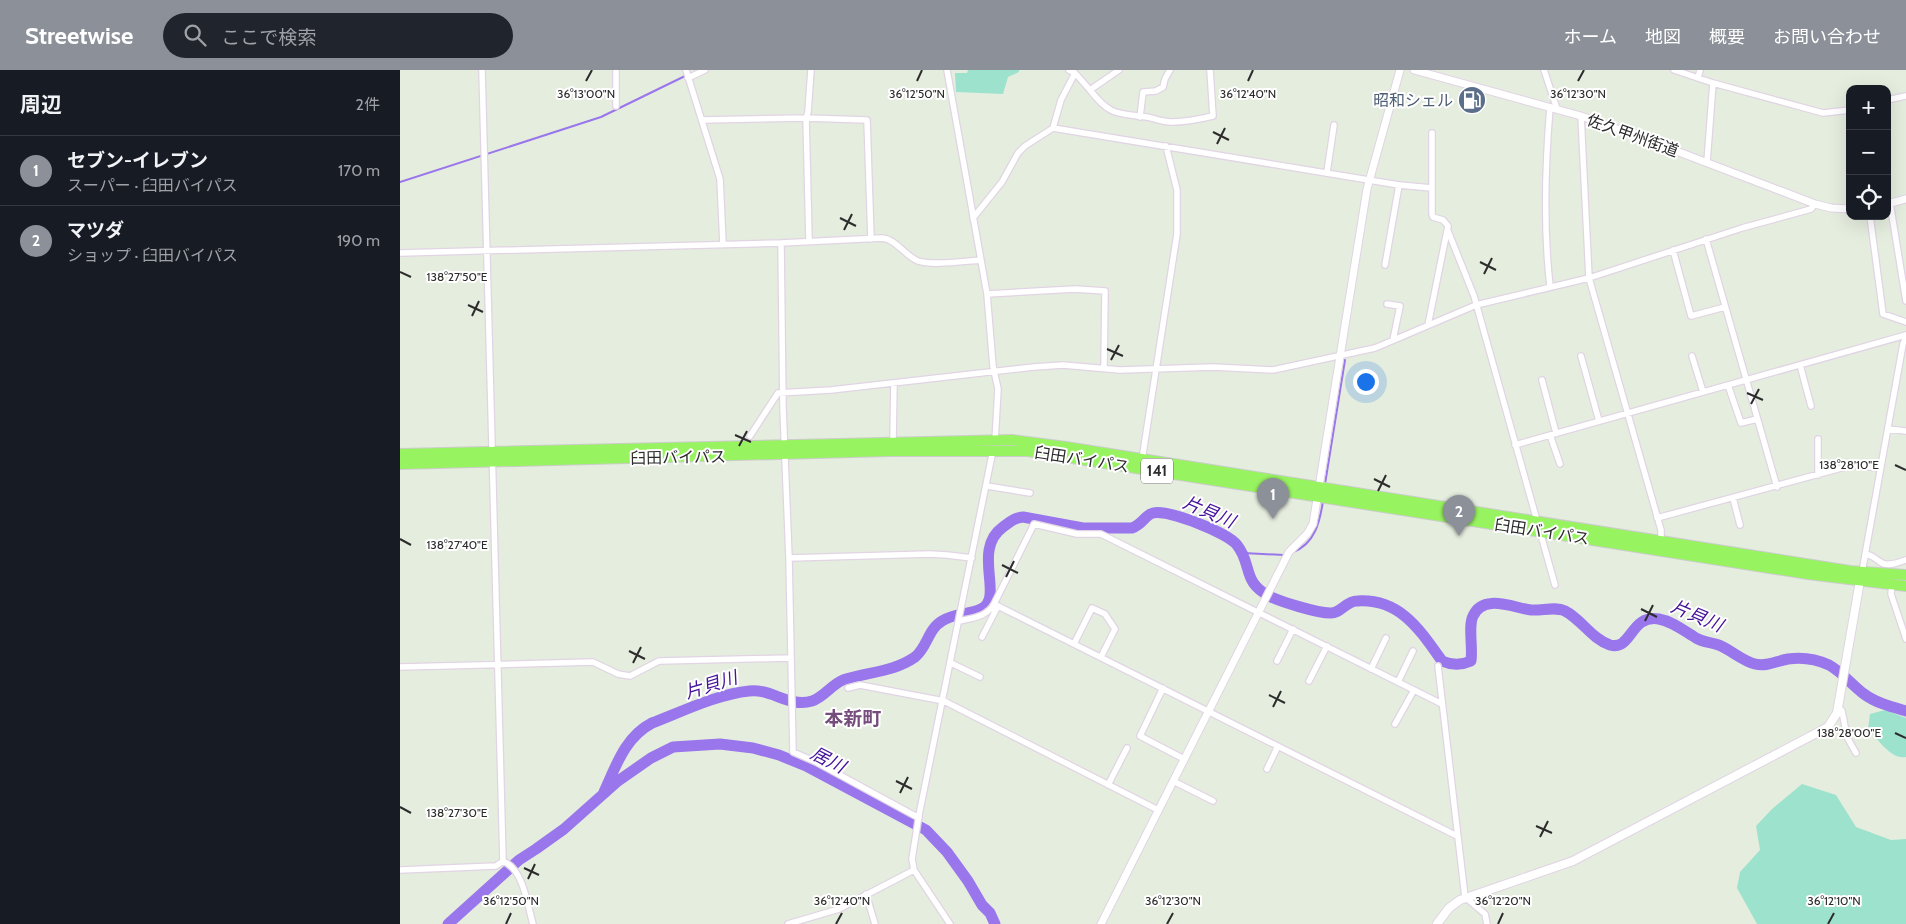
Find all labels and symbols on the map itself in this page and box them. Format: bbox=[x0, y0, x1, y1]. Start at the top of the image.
fuel station icon: 昭和シェル bbox=[1457, 85, 1487, 115]
text: 36°13'00"N bbox=[557, 86, 615, 101]
text: 36°12'50"N bbox=[889, 86, 945, 101]
text: 36°12'40"N bbox=[1220, 86, 1276, 101]
text: 36°12'30"N bbox=[1550, 86, 1606, 101]
place label: 昭和シェル bbox=[1373, 91, 1453, 110]
street label: 佐久甲州街道 bbox=[1584, 110, 1681, 161]
text: 138°27'50"E bbox=[427, 269, 488, 284]
your location bbox=[1353, 369, 1379, 395]
street label: 臼田バイパス bbox=[1033, 443, 1131, 476]
street label: 臼田バイパス bbox=[630, 447, 726, 468]
text: 138°28'10"E bbox=[1819, 457, 1879, 472]
road number: 141 bbox=[1141, 458, 1173, 484]
pin: 1 bbox=[1257, 478, 1289, 519]
water label: 片貝川 bbox=[1180, 491, 1240, 533]
pin: 2 bbox=[1443, 495, 1475, 536]
street label: 臼田バイパス bbox=[1493, 515, 1591, 548]
text: 138°27'40"E bbox=[426, 537, 488, 552]
water label: 片貝川 bbox=[1668, 595, 1728, 637]
water label: 片貝川 bbox=[682, 666, 742, 703]
district label: 本新町 bbox=[824, 707, 882, 730]
text: 138°28'00"E bbox=[1817, 725, 1881, 740]
water label: 居川 bbox=[807, 742, 851, 779]
text: 138°27'30"E bbox=[427, 805, 488, 820]
text: 36°12'50"N bbox=[483, 893, 539, 908]
text: 36°12'40"N bbox=[814, 893, 870, 908]
text: 36°12'30"N bbox=[1145, 893, 1201, 908]
text: 36°12'20"N bbox=[1475, 893, 1531, 908]
text: 36°12'10"N bbox=[1807, 893, 1861, 908]

